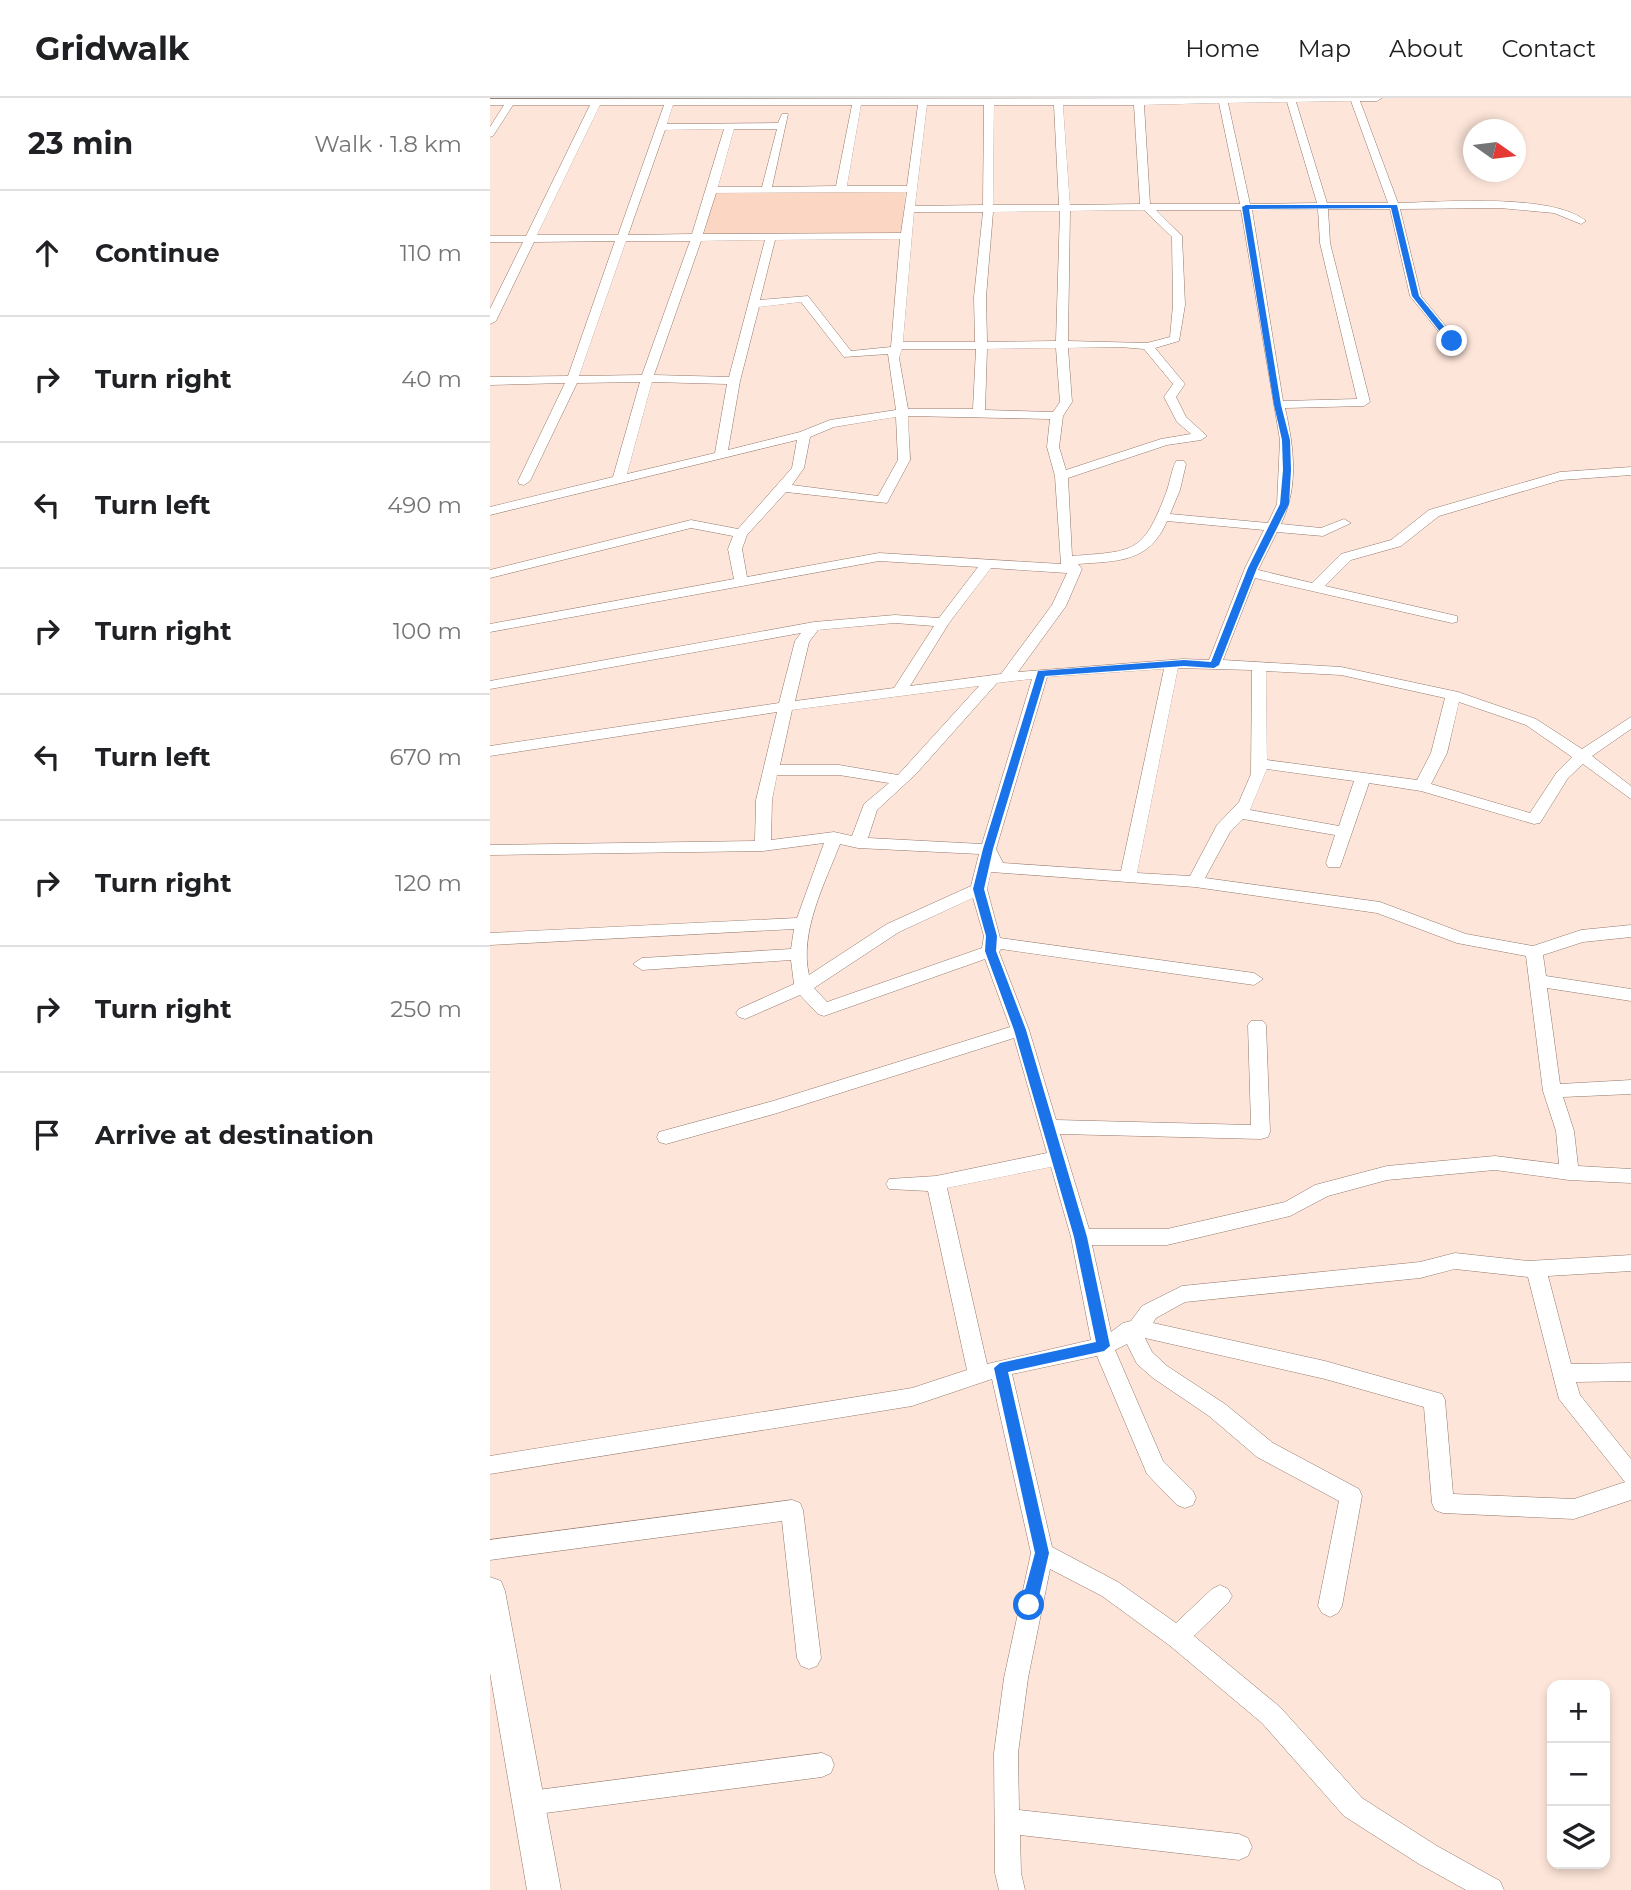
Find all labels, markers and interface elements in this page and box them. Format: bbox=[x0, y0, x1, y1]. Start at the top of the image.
text: Gridwalk bbox=[35, 28, 189, 68]
text: Home bbox=[1185, 34, 1260, 63]
text: Map bbox=[1298, 34, 1351, 63]
text: About bbox=[1389, 34, 1463, 63]
text: Contact bbox=[1501, 34, 1596, 63]
north arrow bbox=[1463, 119, 1526, 182]
text: 23 min bbox=[28, 125, 133, 162]
text: Walk · 1.8 km bbox=[314, 130, 462, 158]
icon: ahead bbox=[28, 234, 66, 272]
text: Continue bbox=[95, 237, 220, 269]
text: 110 m bbox=[400, 239, 462, 267]
route end bbox=[1436, 325, 1467, 356]
icon: right bbox=[28, 360, 66, 398]
text: Turn right bbox=[95, 363, 231, 395]
text: 40 m bbox=[401, 365, 462, 393]
icon: left bbox=[28, 486, 66, 524]
text: Turn left bbox=[95, 489, 211, 521]
text: 490 m bbox=[387, 491, 462, 519]
icon: right bbox=[28, 612, 66, 650]
text: Turn right bbox=[95, 615, 231, 647]
text: 100 m bbox=[393, 617, 462, 645]
icon: left bbox=[28, 738, 66, 776]
text: Turn left bbox=[95, 741, 211, 773]
text: 670 m bbox=[389, 743, 462, 771]
icon: right bbox=[28, 864, 66, 902]
text: Turn right bbox=[95, 867, 231, 899]
text: 120 m bbox=[395, 869, 462, 897]
icon: right bbox=[28, 990, 66, 1028]
text: Turn right bbox=[95, 993, 231, 1025]
text: 250 m bbox=[390, 995, 462, 1023]
icon: arrive bbox=[28, 1116, 66, 1154]
text: Arrive at destination bbox=[95, 1119, 374, 1151]
route start bbox=[1013, 1589, 1044, 1620]
map controls bbox=[1547, 1680, 1610, 1869]
button: + bbox=[1547, 1680, 1610, 1743]
button: − bbox=[1547, 1743, 1610, 1806]
button: layers bbox=[1547, 1806, 1610, 1869]

